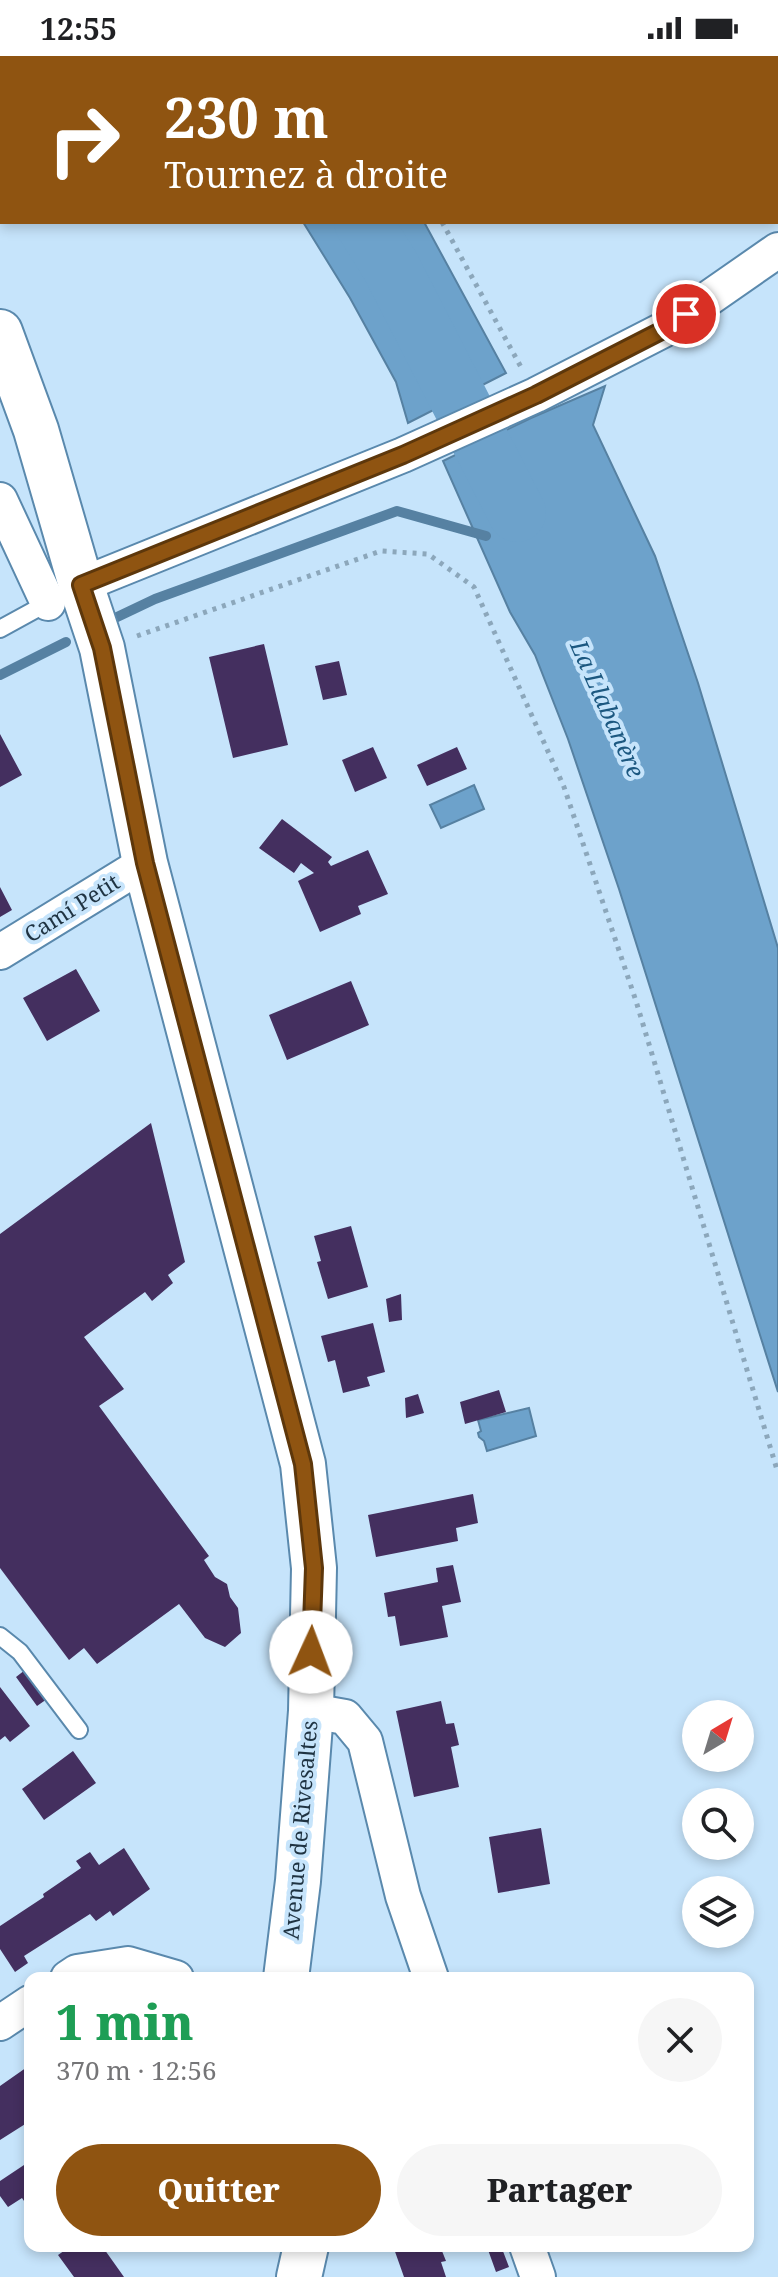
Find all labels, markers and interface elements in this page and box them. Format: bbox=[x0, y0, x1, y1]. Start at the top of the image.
text: 12:55 bbox=[40, 8, 117, 49]
text: 230 m bbox=[164, 78, 329, 154]
icon: right bbox=[32, 88, 136, 192]
text: Tournez à droite bbox=[164, 150, 448, 199]
pin bbox=[652, 280, 720, 348]
icon: arrive bbox=[664, 292, 708, 336]
water label: La Llabanère bbox=[563, 633, 653, 783]
street label: Camí Petit bbox=[18, 866, 125, 948]
position arrow bbox=[269, 1610, 353, 1694]
north arrow bbox=[682, 1700, 754, 1772]
map controls bbox=[682, 1700, 754, 1948]
street label: Avenue de Rivesaltes bbox=[274, 1719, 324, 1941]
button: search bbox=[682, 1788, 754, 1860]
button: layers bbox=[682, 1876, 754, 1948]
text: 1 min bbox=[56, 1989, 194, 2054]
button: close bbox=[638, 1998, 722, 2082]
text: 370 m · 12:56 bbox=[56, 2052, 217, 2088]
button: Quitter bbox=[56, 2144, 381, 2236]
button: Partager bbox=[397, 2144, 722, 2236]

